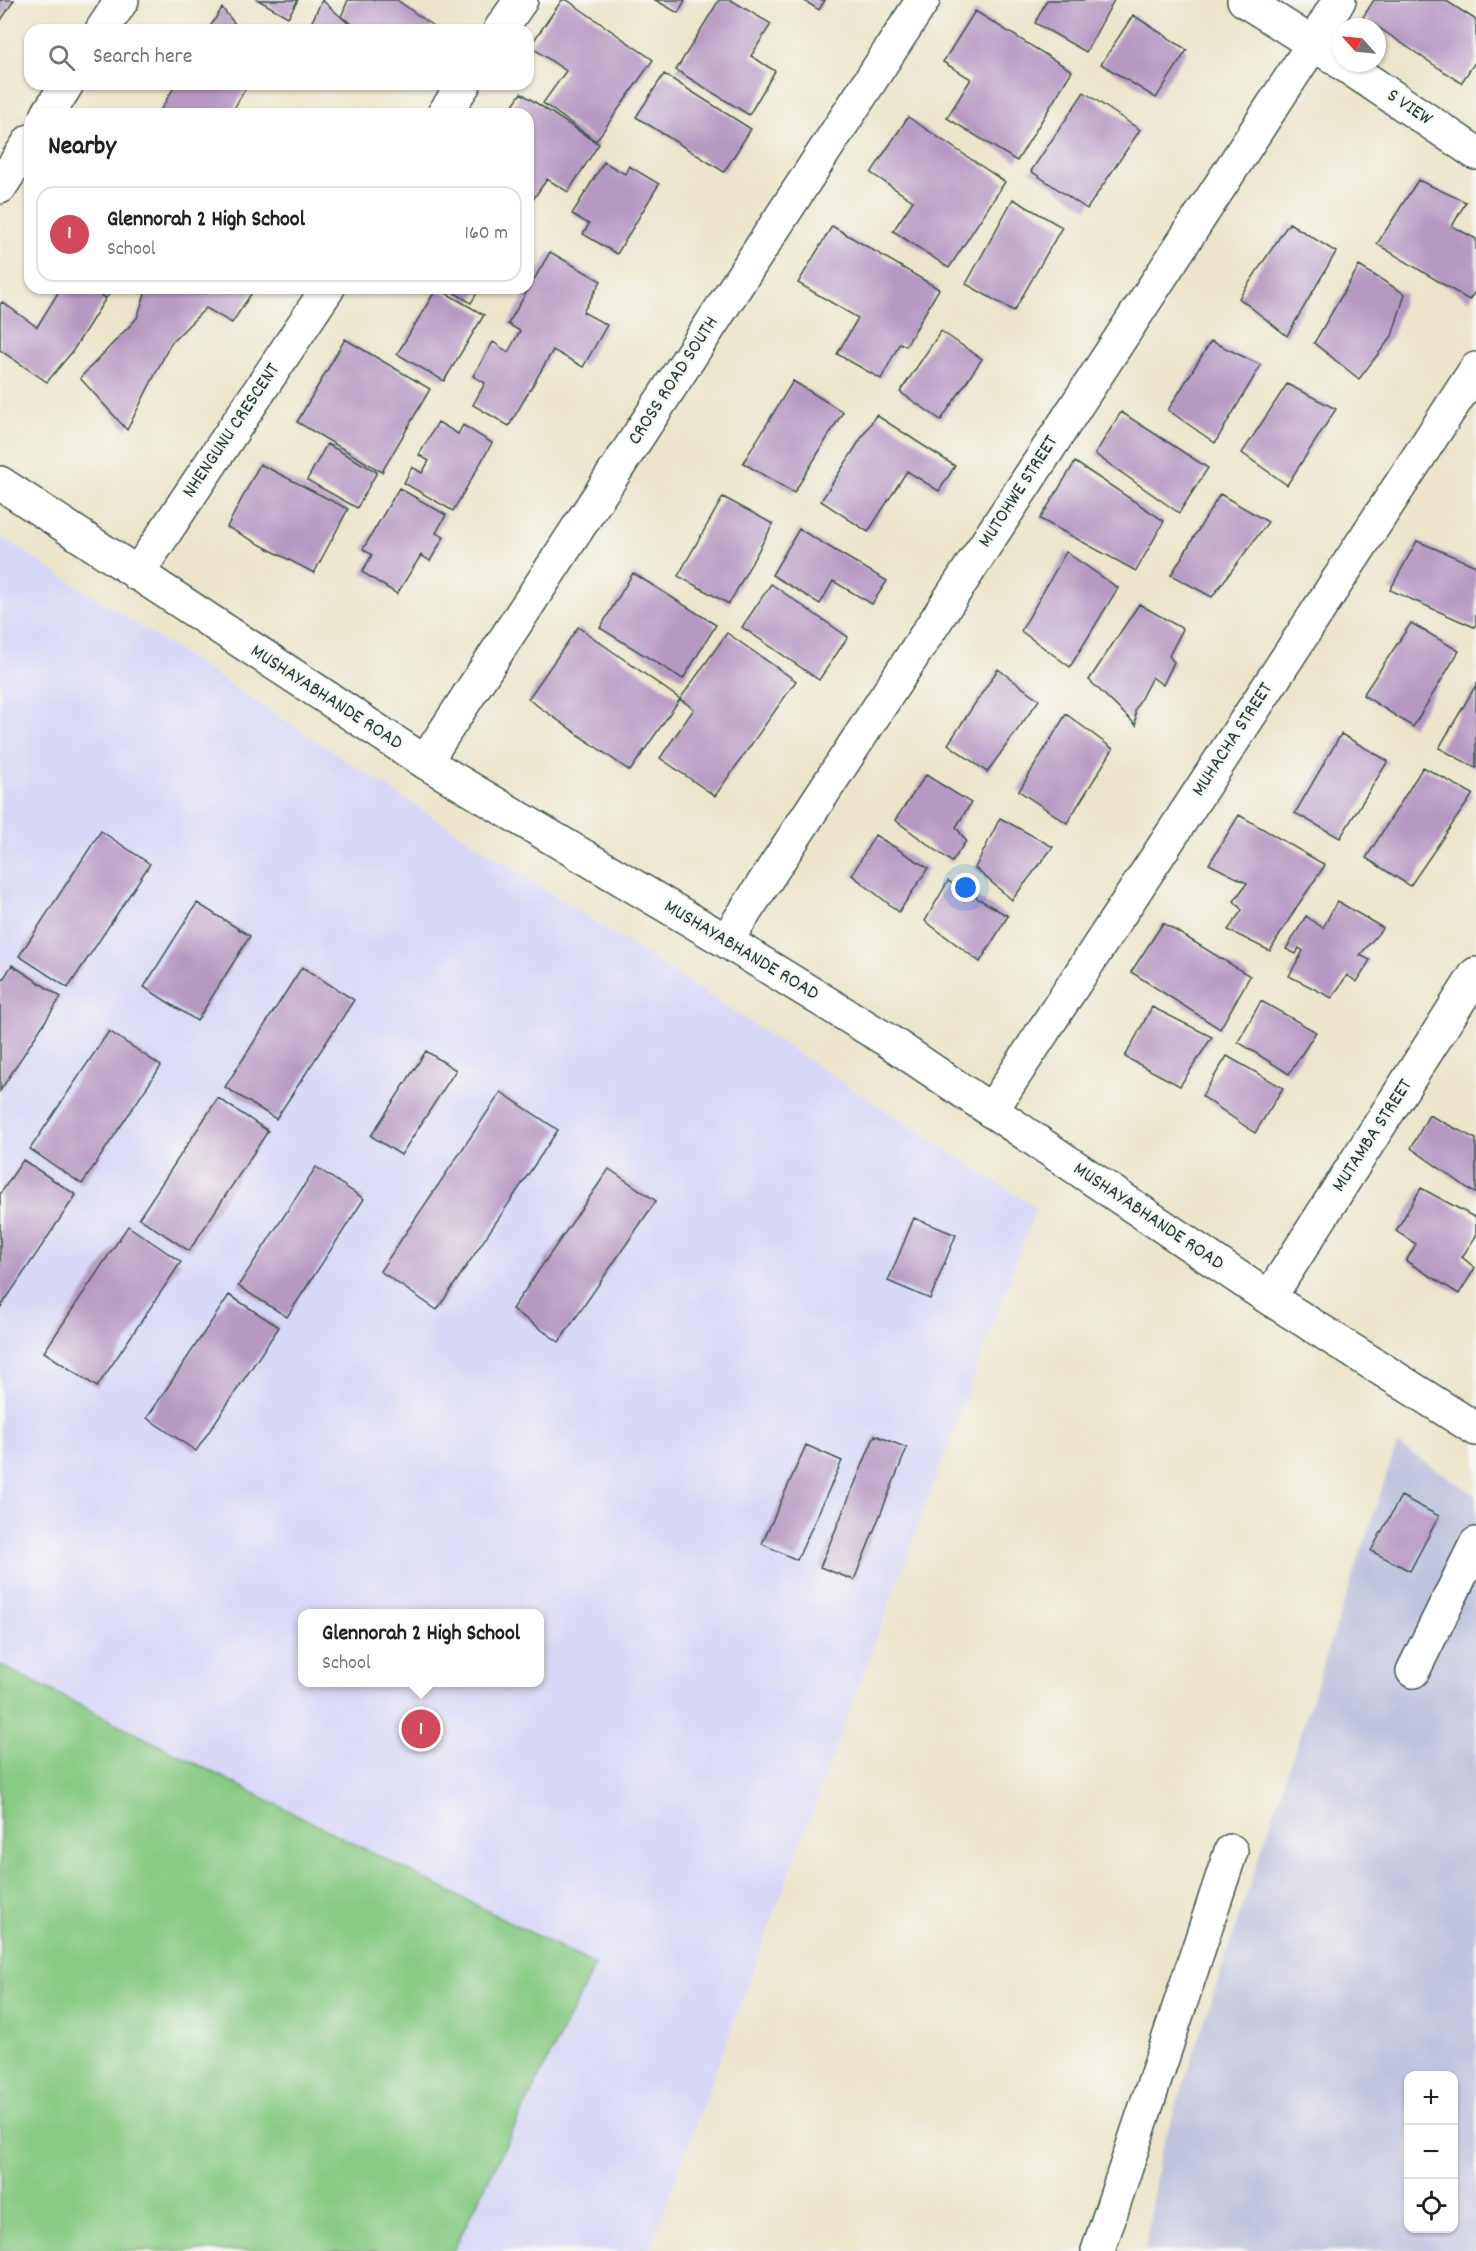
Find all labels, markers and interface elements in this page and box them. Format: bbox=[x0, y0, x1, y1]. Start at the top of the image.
north arrow bbox=[1332, 18, 1386, 72]
search box bbox=[24, 24, 534, 90]
icon: search bbox=[45, 41, 78, 74]
text: Search here bbox=[93, 42, 192, 73]
street label: S VIEW bbox=[1381, 82, 1438, 134]
text: Nearby bbox=[48, 129, 116, 166]
text: Glennorah 2 High School bbox=[107, 205, 305, 236]
text: 1 bbox=[67, 220, 72, 248]
text: 160 m bbox=[465, 220, 508, 248]
text: School bbox=[107, 236, 156, 264]
street label: CROSS ROAD SOUTH bbox=[622, 311, 726, 451]
street label: NHENGUNU CRESCENT bbox=[176, 358, 288, 504]
street label: MUTOHWE STREET bbox=[972, 430, 1066, 554]
street label: MUSHAYABHANDE ROAD bbox=[244, 638, 408, 758]
street label: MUHACHA STREET bbox=[1186, 677, 1280, 803]
your location bbox=[951, 873, 980, 902]
street label: MUSHAYABHANDE ROAD bbox=[658, 894, 824, 1008]
street label: MUTAMBA STREET bbox=[1326, 1074, 1420, 1198]
street label: MUSHAYABHANDE ROAD bbox=[1067, 1156, 1229, 1278]
popup bbox=[298, 1609, 544, 1687]
text: Glennorah 2 High School bbox=[322, 1619, 520, 1650]
text: School bbox=[322, 1650, 371, 1678]
pin: 1 bbox=[402, 1706, 440, 1752]
map controls bbox=[1404, 2071, 1458, 2233]
button: + bbox=[1404, 2071, 1458, 2125]
button: − bbox=[1404, 2125, 1458, 2179]
button: locate bbox=[1404, 2179, 1458, 2233]

